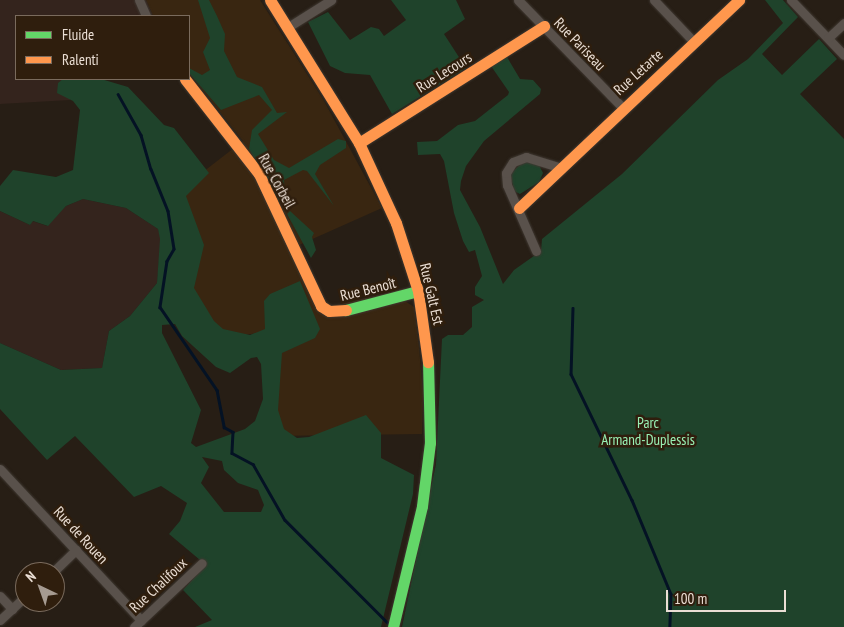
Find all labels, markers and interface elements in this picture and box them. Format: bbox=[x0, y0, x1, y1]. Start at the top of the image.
street label: Rue Pariseau bbox=[550, 14, 610, 74]
legend bbox=[15, 15, 190, 80]
text: Fluide bbox=[62, 25, 94, 44]
street label: Rue Letarte bbox=[610, 45, 666, 99]
street label: Rue Lecours bbox=[413, 48, 475, 96]
text: Ralenti bbox=[62, 50, 99, 69]
street label: Rue Corbeil bbox=[255, 151, 299, 211]
street label: Rue Galt Est bbox=[416, 261, 448, 327]
street label: Rue Benoît bbox=[338, 273, 398, 305]
park label: Parc Armand-Duplessis bbox=[601, 413, 695, 448]
street label: Rue de Rouen bbox=[50, 503, 112, 567]
street label: Rue Chalifoux bbox=[125, 554, 191, 616]
north arrow bbox=[15, 562, 65, 612]
text: N bbox=[22, 567, 39, 586]
scale bar bbox=[669, 580, 789, 612]
text: 100 m bbox=[674, 589, 707, 608]

